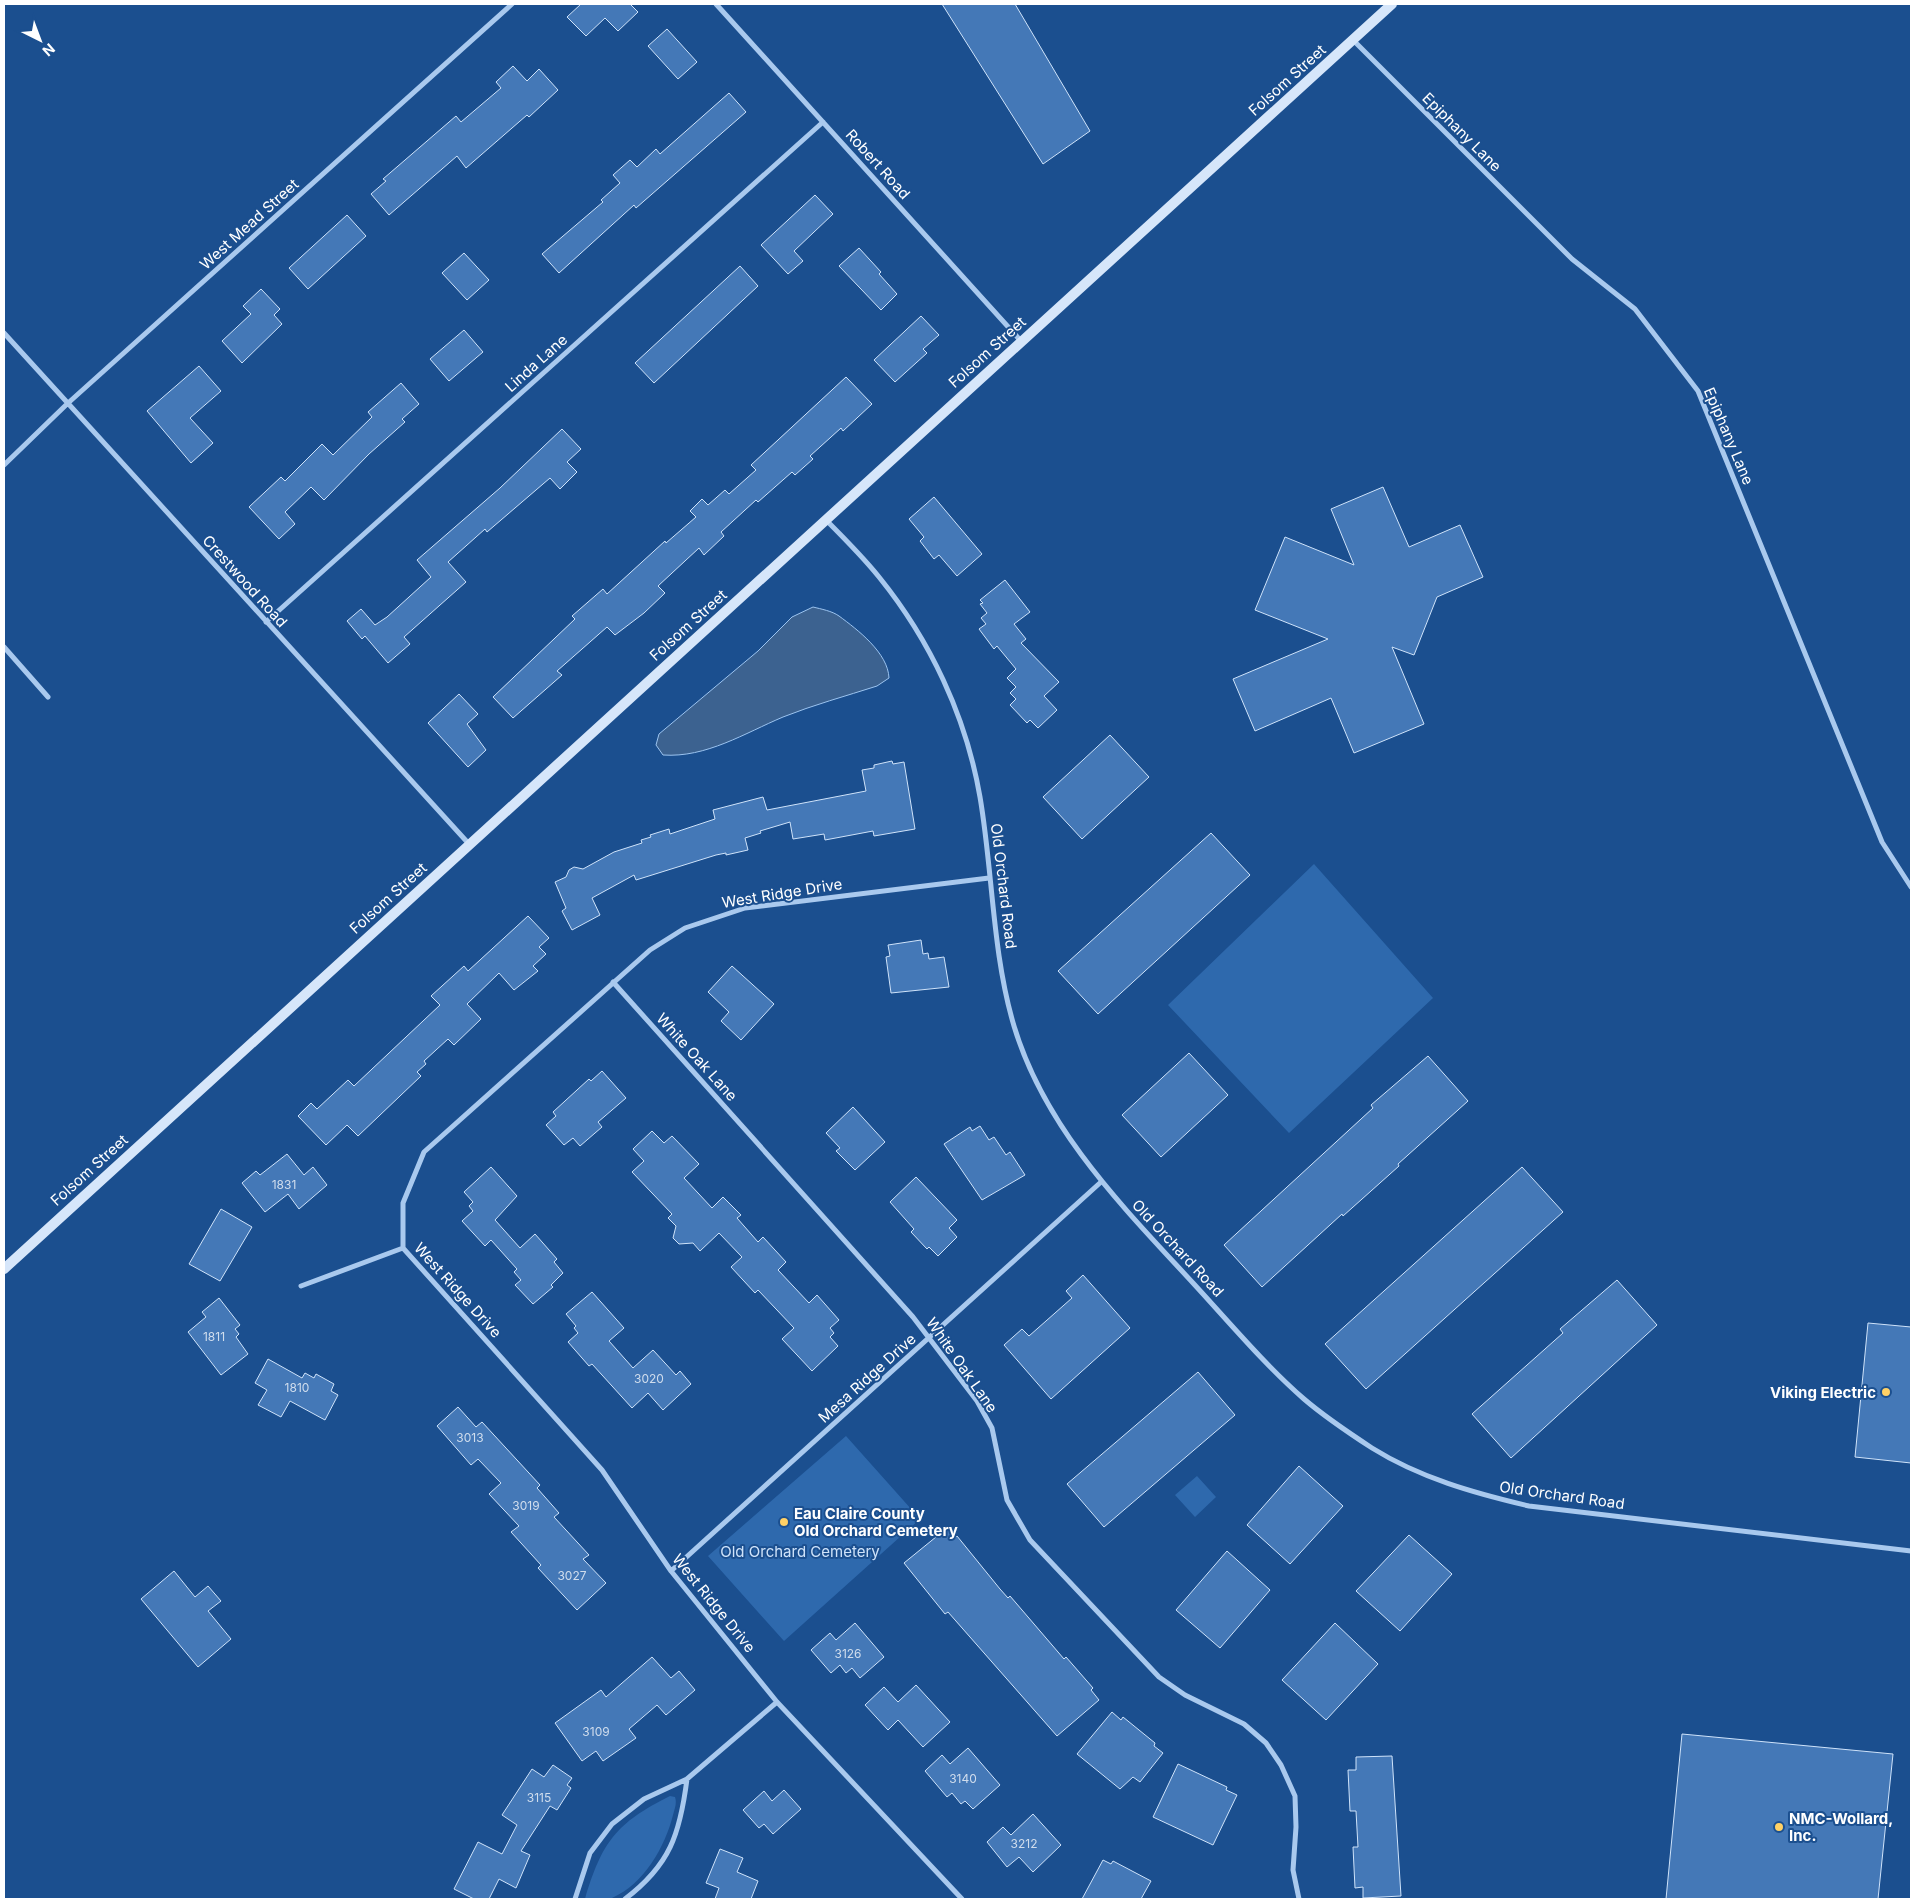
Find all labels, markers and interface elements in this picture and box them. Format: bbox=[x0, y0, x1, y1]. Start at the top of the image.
north arrow bbox=[15, 15, 65, 65]
text: N bbox=[39, 40, 59, 60]
street label: Folsom Street bbox=[1244, 40, 1330, 120]
street label: Epiphany Lane bbox=[1418, 88, 1506, 176]
street label: Robert Road bbox=[842, 125, 914, 203]
street label: West Mead Street bbox=[196, 175, 302, 273]
street label: Folsom Street bbox=[944, 312, 1030, 392]
street label: Linda Lane bbox=[501, 330, 571, 396]
street label: Epiphany Lane bbox=[1700, 384, 1758, 488]
street label: Crestwood Road bbox=[199, 531, 291, 631]
street label: Folsom Street bbox=[645, 585, 731, 665]
street label: Old Orchard Road bbox=[987, 822, 1021, 950]
street label: Folsom Street bbox=[345, 858, 431, 938]
street label: West Ridge Drive bbox=[720, 874, 844, 912]
street label: White Oak Lane bbox=[653, 1009, 741, 1105]
street label: Folsom Street bbox=[46, 1130, 132, 1210]
house number: 1831 bbox=[272, 1177, 296, 1192]
street label: Old Orchard Road bbox=[1128, 1195, 1228, 1301]
street label: West Ridge Drive bbox=[410, 1238, 506, 1342]
street label: White Oak Lane bbox=[922, 1314, 1002, 1416]
house number: 1811 bbox=[203, 1329, 225, 1344]
street label: Mesa Ridge Drive bbox=[814, 1329, 920, 1427]
house number: 3020 bbox=[634, 1371, 664, 1386]
house number: 1810 bbox=[285, 1380, 309, 1395]
place label: Viking Electric bbox=[1770, 1383, 1876, 1402]
marker: Viking Electric bbox=[1880, 1386, 1892, 1398]
house number: 3013 bbox=[456, 1430, 484, 1445]
street label: Old Orchard Road bbox=[1498, 1477, 1626, 1513]
house number: 3019 bbox=[512, 1498, 540, 1513]
place label: Eau Claire County Old Orchard Cemetery bbox=[794, 1504, 958, 1540]
marker: Eau Claire County Old Orchard Cemetery bbox=[778, 1516, 790, 1528]
park label: Old Orchard Cemetery bbox=[720, 1542, 880, 1561]
street label: West Ridge Drive bbox=[668, 1550, 760, 1656]
house number: 3027 bbox=[557, 1568, 587, 1583]
house number: 3126 bbox=[834, 1646, 862, 1661]
house number: 3109 bbox=[582, 1724, 610, 1739]
house number: 3140 bbox=[949, 1771, 977, 1786]
house number: 3115 bbox=[527, 1790, 551, 1805]
place label: NMC-Wollard, Inc. bbox=[1789, 1809, 1893, 1845]
marker: NMC-Wollard, Inc. bbox=[1773, 1821, 1785, 1833]
house number: 3212 bbox=[1011, 1836, 1037, 1851]

